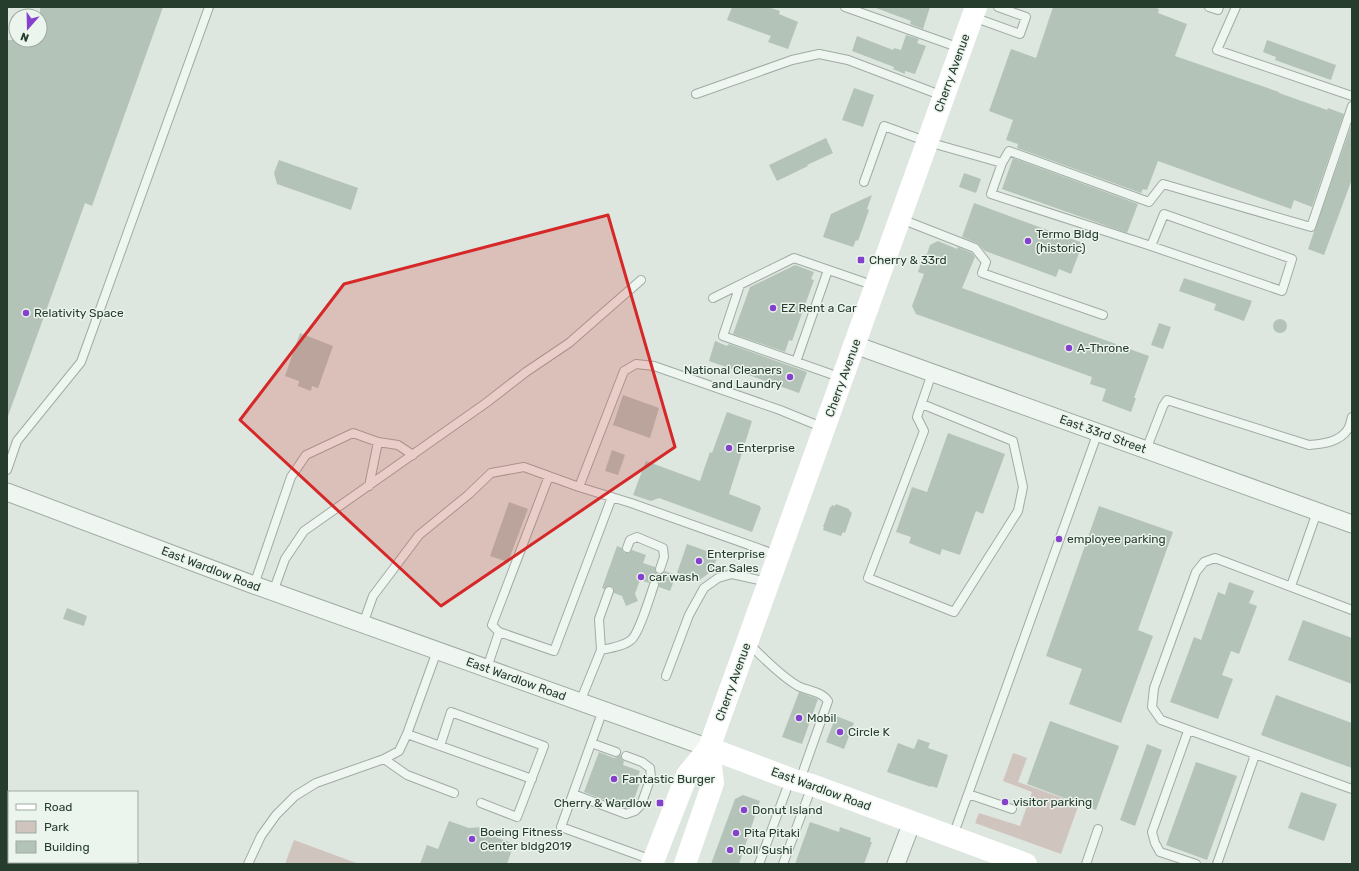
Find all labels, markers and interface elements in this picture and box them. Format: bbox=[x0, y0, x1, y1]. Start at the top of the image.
north arrow bbox=[8, 8, 48, 48]
text: N bbox=[19, 29, 31, 44]
street label: Cherry Avenue bbox=[931, 32, 973, 114]
place label: Termo Bldg (historic) bbox=[1036, 227, 1099, 255]
marker: Termo Bldg (historic) bbox=[1023, 236, 1033, 246]
place label: Cherry & 33rd bbox=[869, 253, 947, 267]
marker: Cherry & 33rd bbox=[856, 255, 866, 265]
place label: EZ Rent a Car bbox=[781, 301, 857, 315]
marker: EZ Rent a Car bbox=[768, 303, 778, 313]
place label: Relativity Space bbox=[34, 306, 124, 320]
marker: Relativity Space bbox=[21, 308, 31, 318]
street label: Cherry Avenue bbox=[822, 337, 864, 419]
place label: A-Throne bbox=[1077, 341, 1129, 355]
marker: A-Throne bbox=[1064, 343, 1074, 353]
place label: National Cleaners and Laundry bbox=[684, 363, 782, 391]
marker: National Cleaners and Laundry bbox=[785, 372, 795, 382]
street label: East 33rd Street bbox=[1058, 412, 1149, 456]
place label: Enterprise bbox=[737, 441, 795, 455]
marker: Enterprise bbox=[724, 443, 734, 453]
place label: employee parking bbox=[1067, 532, 1166, 546]
marker: employee parking bbox=[1054, 534, 1064, 544]
street label: East Wardlow Road bbox=[159, 544, 263, 594]
place label: Enterprise Car Sales bbox=[707, 547, 765, 575]
marker: Enterprise Car Sales bbox=[694, 556, 704, 566]
place label: car wash bbox=[649, 570, 699, 584]
marker: car wash bbox=[636, 572, 646, 582]
street label: Cherry Avenue bbox=[712, 641, 754, 723]
street label: East Wardlow Road bbox=[464, 654, 568, 704]
place label: Mobil bbox=[807, 711, 836, 725]
marker: Mobil bbox=[794, 713, 804, 723]
place label: Circle K bbox=[848, 725, 891, 739]
marker: Circle K bbox=[835, 727, 845, 737]
street label: East Wardlow Road bbox=[769, 764, 873, 814]
place label: Fantastic Burger bbox=[622, 772, 716, 786]
marker: Fantastic Burger bbox=[609, 774, 619, 784]
legend bbox=[8, 791, 138, 863]
place label: visitor parking bbox=[1013, 795, 1092, 809]
place label: Cherry & Wardlow bbox=[554, 796, 652, 810]
marker: visitor parking bbox=[1000, 797, 1010, 807]
marker: Cherry & Wardlow bbox=[655, 798, 665, 808]
text: Road bbox=[44, 800, 72, 814]
place label: Donut Island bbox=[752, 803, 823, 817]
marker: Donut Island bbox=[739, 805, 749, 815]
text: Park bbox=[44, 820, 70, 834]
place label: Boeing Fitness Center bldg2019 bbox=[480, 825, 572, 853]
place label: Pita Pitaki bbox=[744, 826, 800, 840]
marker: Pita Pitaki bbox=[731, 828, 741, 838]
marker: Boeing Fitness Center bldg2019 bbox=[467, 834, 477, 844]
text: Building bbox=[44, 840, 90, 854]
place label: Roll Sushi bbox=[738, 843, 793, 857]
marker: Roll Sushi bbox=[725, 845, 735, 855]

